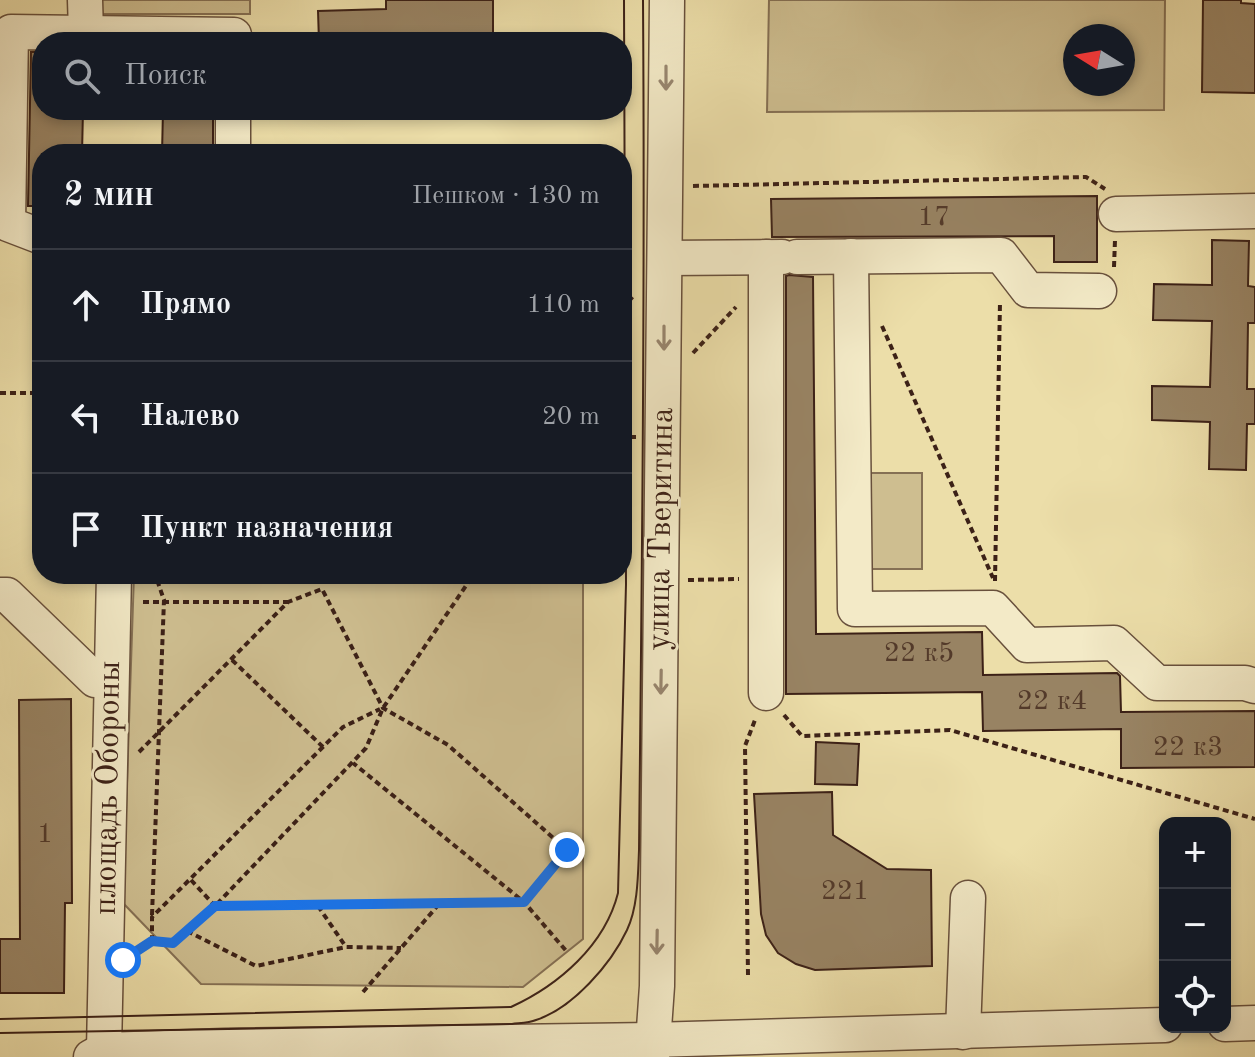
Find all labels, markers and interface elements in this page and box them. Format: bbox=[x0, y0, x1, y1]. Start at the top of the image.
north arrow bbox=[1063, 24, 1135, 96]
search box bbox=[32, 32, 632, 120]
icon: search bbox=[60, 54, 104, 98]
text: Поиск bbox=[124, 61, 207, 91]
one-way arrow bbox=[658, 64, 674, 91]
text: 2 мин bbox=[64, 179, 154, 213]
text: Пешком · 130 m bbox=[412, 183, 600, 209]
house number: 17 bbox=[918, 204, 950, 232]
icon: ahead bbox=[64, 283, 108, 327]
text: Прямо bbox=[140, 290, 231, 320]
text: 110 m bbox=[527, 292, 600, 318]
one-way arrow bbox=[656, 324, 672, 351]
icon: left bbox=[64, 395, 108, 439]
text: Налево bbox=[140, 402, 240, 432]
text: 20 m bbox=[542, 404, 600, 430]
street label: улица Тверитина bbox=[644, 407, 680, 651]
icon: arrive bbox=[64, 507, 108, 551]
text: Пункт назначения bbox=[140, 514, 393, 544]
house number: 22 к5 bbox=[884, 640, 954, 668]
street label: площадь Обороны bbox=[91, 661, 127, 915]
one-way arrow bbox=[653, 668, 669, 695]
house number: 22 к4 bbox=[1017, 688, 1087, 716]
house number: 22 к3 bbox=[1153, 734, 1223, 762]
map controls bbox=[1159, 817, 1231, 1033]
button: + bbox=[1159, 817, 1231, 889]
house number: 1 bbox=[37, 821, 53, 849]
route end bbox=[549, 832, 585, 868]
house number: 221 bbox=[821, 878, 869, 906]
button: − bbox=[1159, 889, 1231, 961]
one-way arrow bbox=[650, 928, 665, 955]
route start bbox=[105, 942, 141, 978]
button: locate bbox=[1159, 961, 1231, 1033]

